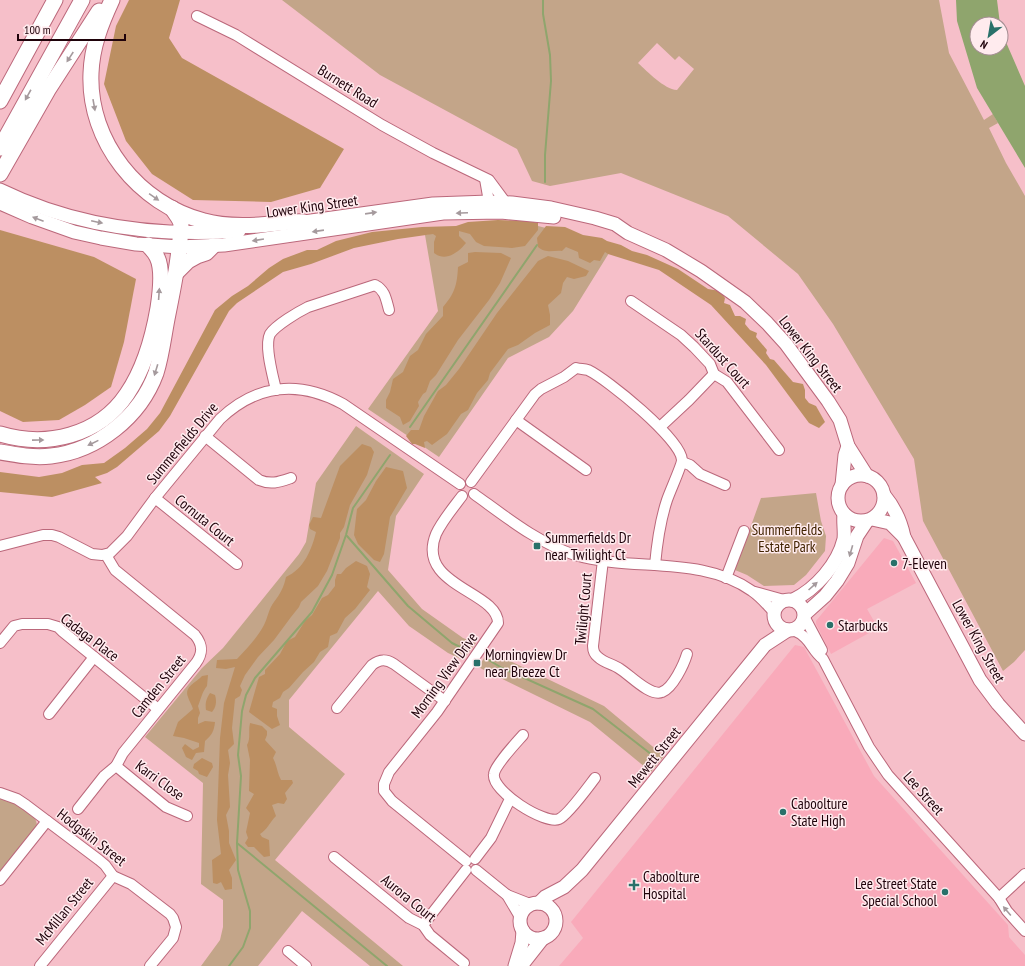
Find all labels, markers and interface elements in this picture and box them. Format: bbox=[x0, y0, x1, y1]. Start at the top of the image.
scale bar bbox=[18, 16, 125, 42]
north arrow bbox=[969, 16, 1009, 56]
text: 100 m bbox=[24, 22, 51, 37]
text: N bbox=[978, 37, 990, 52]
one-way arrow bbox=[66, 52, 74, 62]
street label: Burnett Road bbox=[314, 60, 382, 112]
one-way arrow bbox=[25, 89, 32, 101]
one-way arrow bbox=[92, 99, 98, 111]
street label: Lower King Street bbox=[265, 190, 359, 222]
one-way arrow bbox=[149, 193, 159, 201]
one-way arrow bbox=[456, 209, 468, 216]
one-way arrow bbox=[365, 210, 377, 216]
one-way arrow bbox=[32, 216, 43, 222]
one-way arrow bbox=[91, 220, 103, 226]
one-way arrow bbox=[312, 228, 324, 234]
one-way arrow bbox=[252, 237, 264, 243]
one-way arrow bbox=[155, 288, 162, 300]
street label: Lower King Street bbox=[775, 312, 847, 396]
street label: Stardust Court bbox=[691, 324, 755, 392]
one-way arrow bbox=[153, 364, 159, 376]
street label: Summerfields Drive bbox=[142, 398, 222, 488]
one-way arrow bbox=[32, 437, 45, 443]
one-way arrow bbox=[87, 440, 99, 446]
street label: Cornuta Court bbox=[171, 490, 239, 550]
park label: Summerfields Estate Park bbox=[752, 520, 822, 556]
place label: Summerfields Dr near Twilight Ct bbox=[545, 528, 632, 564]
marker: Summerfields Dr near Twilight Ct bbox=[532, 541, 542, 551]
one-way arrow bbox=[848, 545, 854, 557]
place label: 7-Eleven bbox=[902, 554, 947, 573]
marker: 7-Eleven bbox=[889, 558, 899, 568]
street label: Twilight Court bbox=[570, 572, 596, 646]
one-way arrow bbox=[807, 582, 818, 591]
street label: Lower King Street bbox=[948, 596, 1010, 686]
street label: Cadaga Place bbox=[57, 609, 123, 665]
place label: Starbucks bbox=[838, 616, 888, 635]
marker: Starbucks bbox=[825, 620, 835, 630]
street label: Morning View Drive bbox=[407, 628, 481, 722]
place label: Morningview Dr near Breeze Ct bbox=[485, 645, 568, 681]
street label: Camden Street bbox=[127, 651, 189, 721]
marker: Morningview Dr near Breeze Ct bbox=[472, 658, 482, 668]
street label: Mewett Street bbox=[624, 723, 684, 791]
street label: Karri Close bbox=[132, 756, 188, 804]
street label: Lee Street bbox=[900, 767, 948, 819]
place label: Caboolture State High bbox=[791, 794, 848, 830]
street label: Hodgskin Street bbox=[54, 804, 130, 870]
marker: Caboolture State High bbox=[778, 807, 788, 817]
place label: Caboolture Hospital bbox=[643, 867, 700, 903]
street label: Aurora Court bbox=[378, 870, 440, 926]
street label: McMillan Street bbox=[31, 873, 97, 949]
place label: Lee Street State Special School bbox=[855, 874, 938, 910]
marker: Caboolture Hospital bbox=[628, 879, 640, 891]
marker: Lee Street State Special School bbox=[940, 887, 950, 897]
one-way arrow bbox=[1003, 906, 1012, 917]

